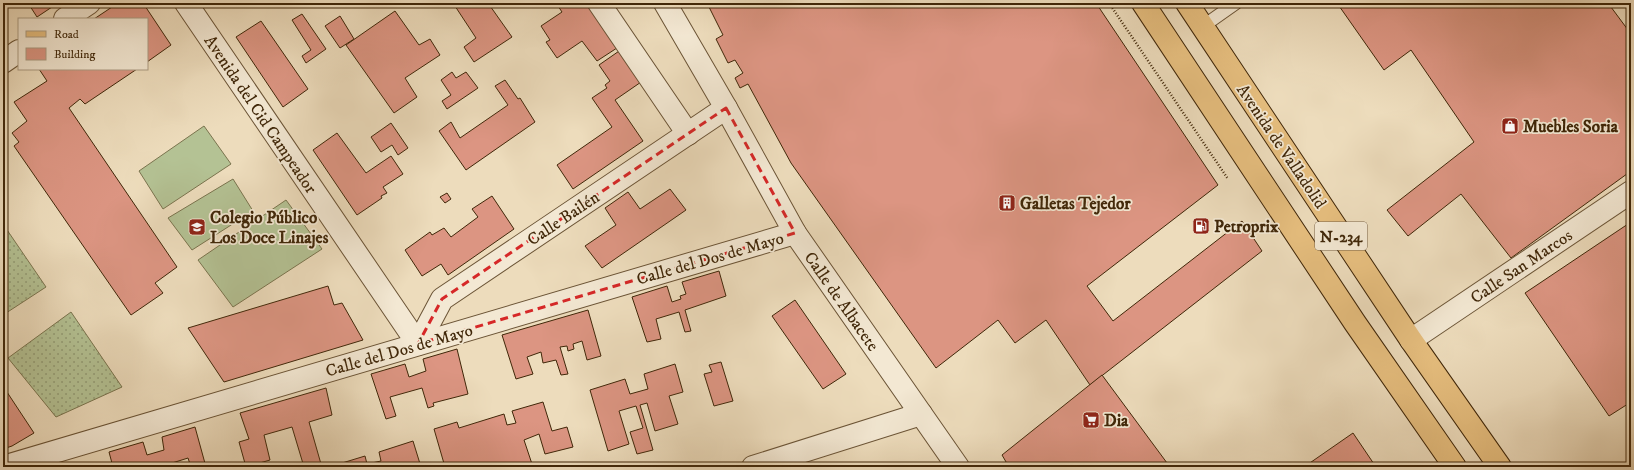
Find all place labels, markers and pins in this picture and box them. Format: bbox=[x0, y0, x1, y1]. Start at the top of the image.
shop icon: Muebles Soria bbox=[1500, 116, 1520, 136]
place label: Muebles Soria bbox=[1523, 116, 1619, 138]
building icon: Galletas Tejedor bbox=[997, 193, 1017, 213]
place label: Galletas Tejedor bbox=[1020, 193, 1131, 215]
place label: Colegio Público Los Doce Linajes bbox=[210, 207, 329, 249]
fuel station icon: Petroprix bbox=[1191, 216, 1211, 236]
place label: Petroprix bbox=[1214, 216, 1279, 238]
school or university icon: Colegio Público Los Doce Linajes bbox=[187, 217, 207, 237]
supermarket icon: Dia bbox=[1081, 410, 1101, 430]
place label: Dia bbox=[1104, 410, 1129, 432]

